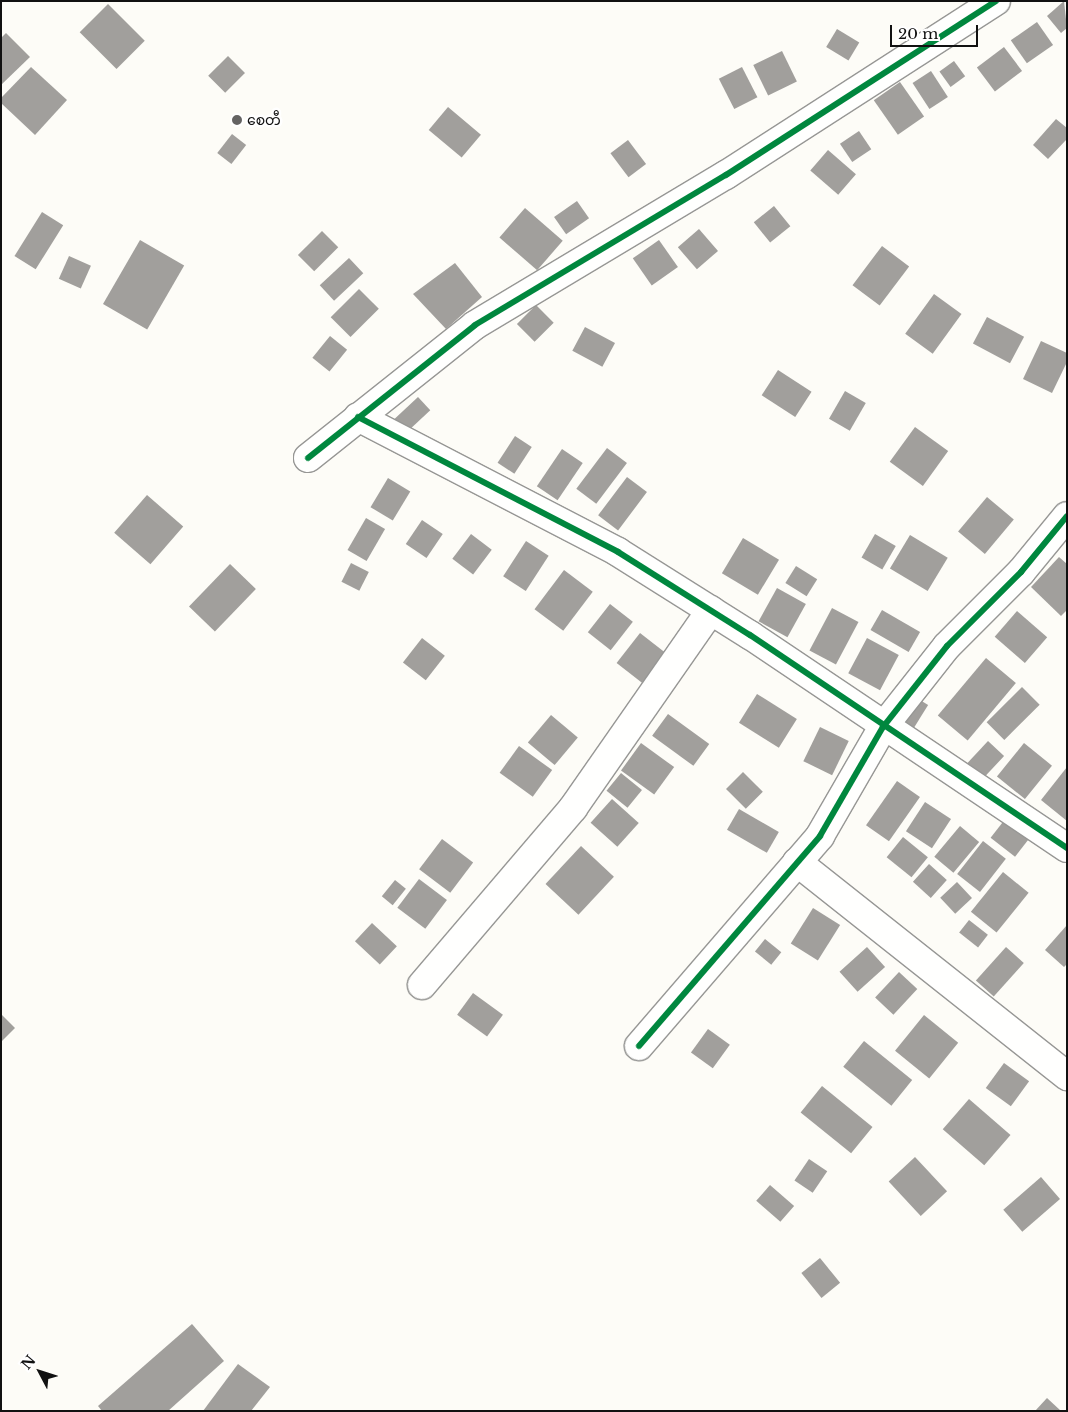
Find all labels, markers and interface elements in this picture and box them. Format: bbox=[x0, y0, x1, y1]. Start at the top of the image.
scale bar bbox=[893, 15, 980, 47]
text: 20 m bbox=[898, 24, 938, 43]
place label: စေတီ bbox=[247, 112, 281, 128]
marker: စေတီ bbox=[231, 114, 243, 126]
north arrow bbox=[15, 1347, 65, 1397]
text: N bbox=[17, 1352, 40, 1373]

